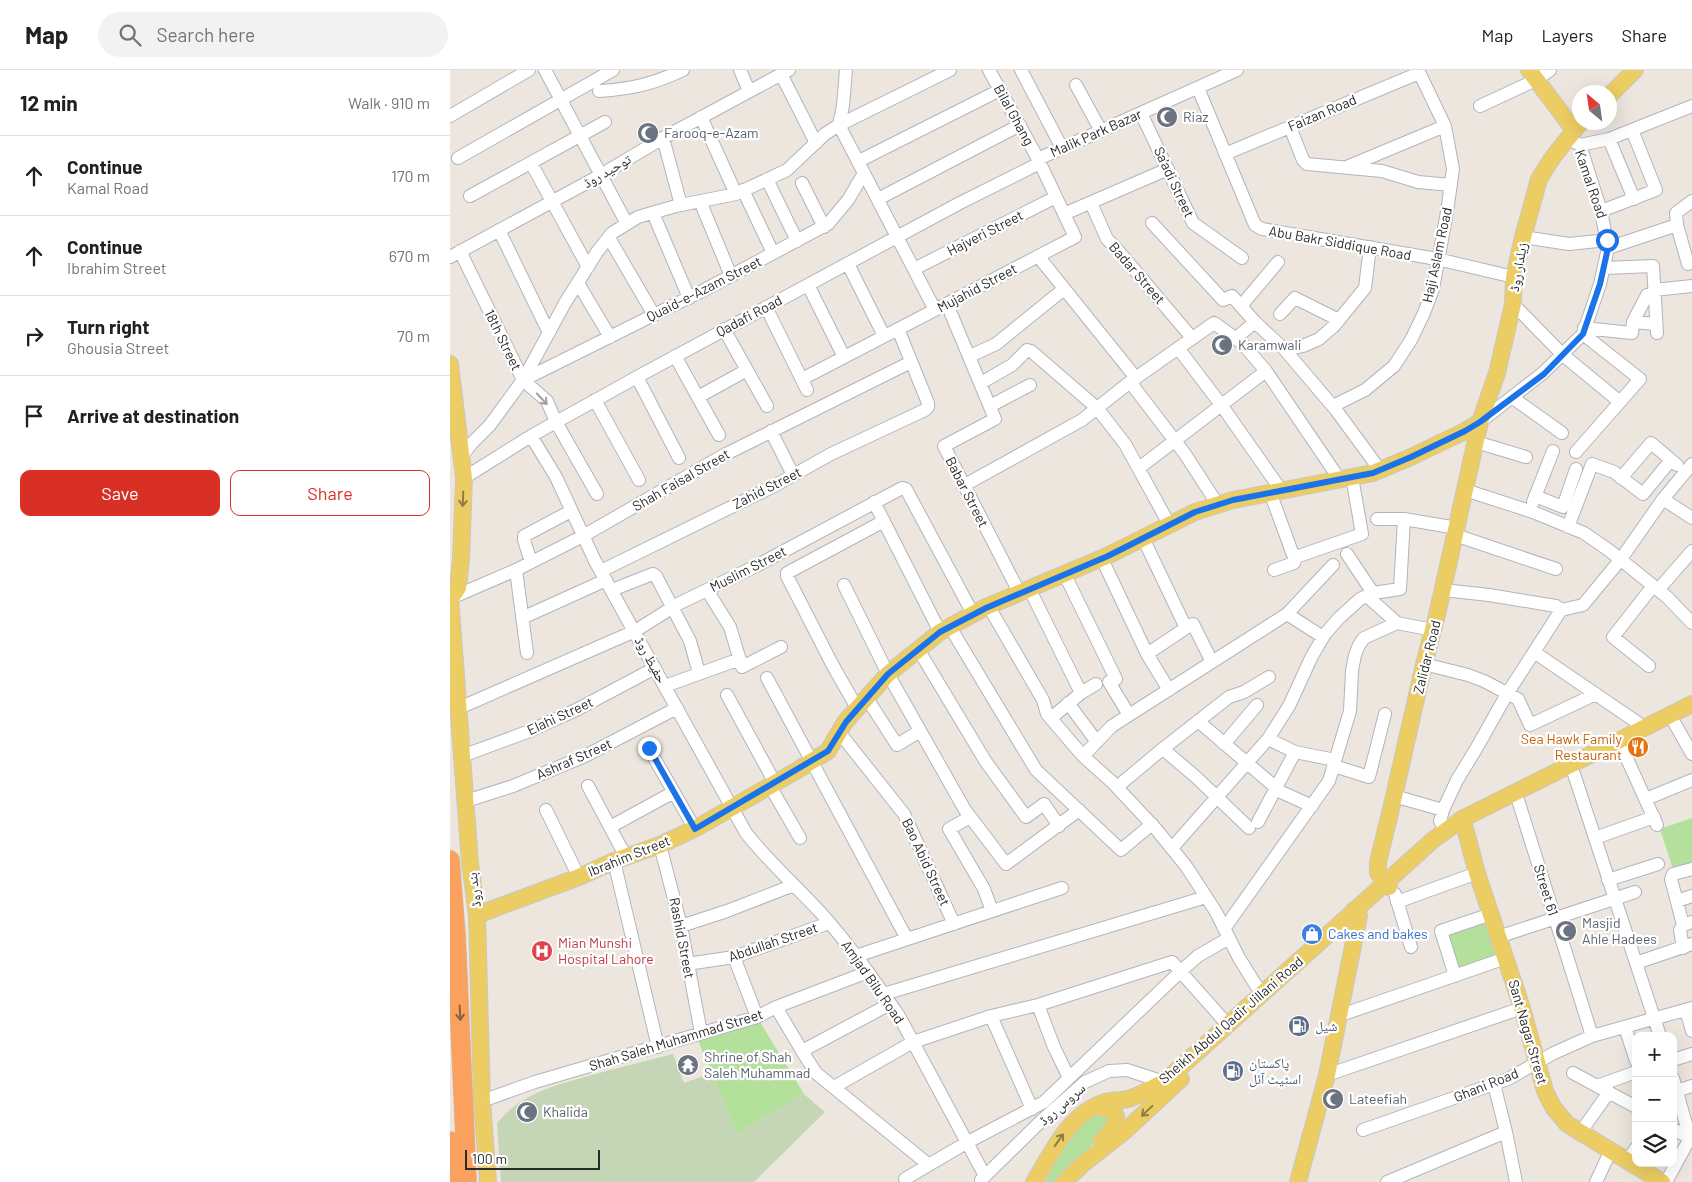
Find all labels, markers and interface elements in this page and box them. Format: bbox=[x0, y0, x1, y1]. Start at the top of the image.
search box bbox=[98, 12, 448, 57]
text: Map bbox=[25, 20, 68, 49]
icon: search bbox=[116, 21, 144, 49]
text: Search here bbox=[156, 23, 255, 46]
text: Map bbox=[1481, 24, 1513, 46]
text: Layers bbox=[1541, 24, 1594, 46]
text: Share bbox=[1622, 24, 1667, 46]
street label: Bilal Ghang bbox=[991, 81, 1038, 148]
north arrow bbox=[1572, 85, 1617, 130]
text: 12 min bbox=[20, 90, 78, 115]
street label: Faizan Road bbox=[1285, 90, 1359, 135]
text: Walk · 910 m bbox=[348, 93, 430, 112]
street label: Malik Park Bazar bbox=[1047, 105, 1144, 160]
mosque icon: Riaz bbox=[1155, 105, 1179, 129]
place label: Riaz bbox=[1183, 108, 1209, 125]
mosque icon: Farooq-e-Azam bbox=[636, 121, 660, 145]
place label: Farooq-e-Azam bbox=[664, 124, 759, 141]
street label: Sa'adi Street bbox=[1151, 144, 1198, 220]
street label: Kamal Road bbox=[1572, 147, 1611, 220]
street label: توحید روڈ bbox=[580, 150, 634, 192]
text: Continue bbox=[67, 155, 143, 178]
icon: ahead bbox=[20, 162, 48, 190]
text: 170 m bbox=[391, 166, 430, 185]
text: Kamal Road bbox=[67, 178, 149, 197]
street label: Hajveri Street bbox=[944, 206, 1026, 259]
street label: Haji Aslam Road bbox=[1418, 206, 1455, 304]
street label: Abu Bakr Siddique Road bbox=[1268, 222, 1413, 263]
route start bbox=[1596, 229, 1619, 252]
text: Continue bbox=[67, 235, 143, 258]
street label: Badar Street bbox=[1106, 238, 1169, 307]
street label: زیلدار روڈ bbox=[1505, 241, 1531, 293]
icon: ahead bbox=[20, 242, 48, 270]
text: 670 m bbox=[389, 246, 430, 265]
street label: Quaid-e-Azam Street bbox=[643, 252, 764, 325]
text: Ibrahim Street bbox=[67, 258, 167, 277]
street label: Mujahid Street bbox=[934, 259, 1020, 316]
street label: Qadafi Road bbox=[713, 291, 785, 340]
street label: 18th Street bbox=[481, 306, 526, 373]
text: Turn right bbox=[67, 315, 149, 338]
icon: right bbox=[20, 322, 48, 350]
text: 70 m bbox=[397, 326, 430, 345]
mosque icon: Karamwali bbox=[1210, 333, 1234, 357]
place label: Karamwali bbox=[1238, 336, 1301, 353]
text: Ghousia Street bbox=[67, 338, 169, 357]
one-way arrow bbox=[536, 392, 548, 405]
icon: arrive bbox=[20, 402, 48, 430]
text: Arrive at destination bbox=[67, 404, 239, 427]
street label: Shah Faisal Street bbox=[629, 445, 732, 514]
street label: Babar Street bbox=[942, 454, 992, 530]
street label: Zahid Street bbox=[730, 463, 804, 512]
button: Save bbox=[20, 470, 220, 516]
button: Share bbox=[230, 470, 430, 516]
one-way arrow bbox=[458, 491, 468, 507]
street label: Muslim Street bbox=[707, 542, 789, 595]
street label: Zalidar Road bbox=[1409, 618, 1444, 695]
street label: حفیظ روڈ bbox=[631, 633, 671, 687]
street label: Elahi Street bbox=[524, 693, 596, 738]
place label: Sea Hawk Family Restaurant bbox=[1521, 730, 1623, 763]
street label: Ashraf Street bbox=[533, 734, 614, 783]
restaurant icon: Sea Hawk Family Restaurant bbox=[1626, 735, 1650, 759]
route end bbox=[638, 737, 661, 760]
street label: Bao Abid Street bbox=[899, 815, 954, 908]
street label: Ibrahim Street bbox=[585, 831, 672, 880]
street label: Street 61 bbox=[1531, 862, 1562, 918]
street label: بند روڈ bbox=[463, 871, 485, 909]
street label: Rashid Street bbox=[666, 896, 699, 980]
place label: Masjid Ahle Hadees bbox=[1582, 914, 1657, 947]
street label: Abdullah Street bbox=[726, 918, 820, 965]
mosque icon: Masjid Ahle Hadees bbox=[1554, 919, 1578, 943]
shop icon: Cakes and bakes bbox=[1300, 922, 1324, 946]
place label: Cakes and bakes bbox=[1328, 925, 1428, 942]
place label: Mian Munshi Hospital Lahore bbox=[558, 934, 654, 967]
street label: Amjad Bilu Road bbox=[838, 937, 908, 1027]
hospital icon: Mian Munshi Hospital Lahore bbox=[530, 939, 554, 963]
street label: Sheikh Abdul Qadir Jillani Road bbox=[1155, 952, 1306, 1087]
street label: Sant Nagar Street bbox=[1505, 978, 1552, 1086]
one-way arrow bbox=[455, 1005, 464, 1021]
street label: Shah Saleh Muhammad Street bbox=[587, 1005, 765, 1074]
fuel station icon: شیل bbox=[1287, 1014, 1311, 1038]
place label: شیل bbox=[1315, 1017, 1338, 1035]
map controls bbox=[1632, 1032, 1677, 1167]
button: + bbox=[1632, 1032, 1677, 1077]
place label: Shrine of Shah Saleh Muhammad bbox=[704, 1048, 811, 1081]
temple icon: Shrine of Shah Saleh Muhammad bbox=[676, 1053, 700, 1077]
place label: پاکستان اسٹیٹ آئل bbox=[1249, 1054, 1301, 1088]
fuel station icon: پاکستان اسٹیٹ آئل bbox=[1221, 1059, 1245, 1083]
street label: Ghani Road bbox=[1451, 1064, 1521, 1105]
button: − bbox=[1632, 1077, 1677, 1122]
street label: سروس روڈ bbox=[1035, 1079, 1089, 1129]
mosque icon: Lateefiah bbox=[1321, 1087, 1345, 1111]
place label: Lateefiah bbox=[1349, 1090, 1407, 1107]
mosque icon: Khalida bbox=[515, 1100, 539, 1124]
place label: Khalida bbox=[543, 1103, 588, 1120]
one-way arrow bbox=[1141, 1105, 1154, 1116]
button: layers bbox=[1632, 1122, 1677, 1167]
one-way arrow bbox=[1054, 1133, 1064, 1147]
scale bar bbox=[465, 1147, 600, 1170]
text: 100 m bbox=[472, 1150, 507, 1167]

